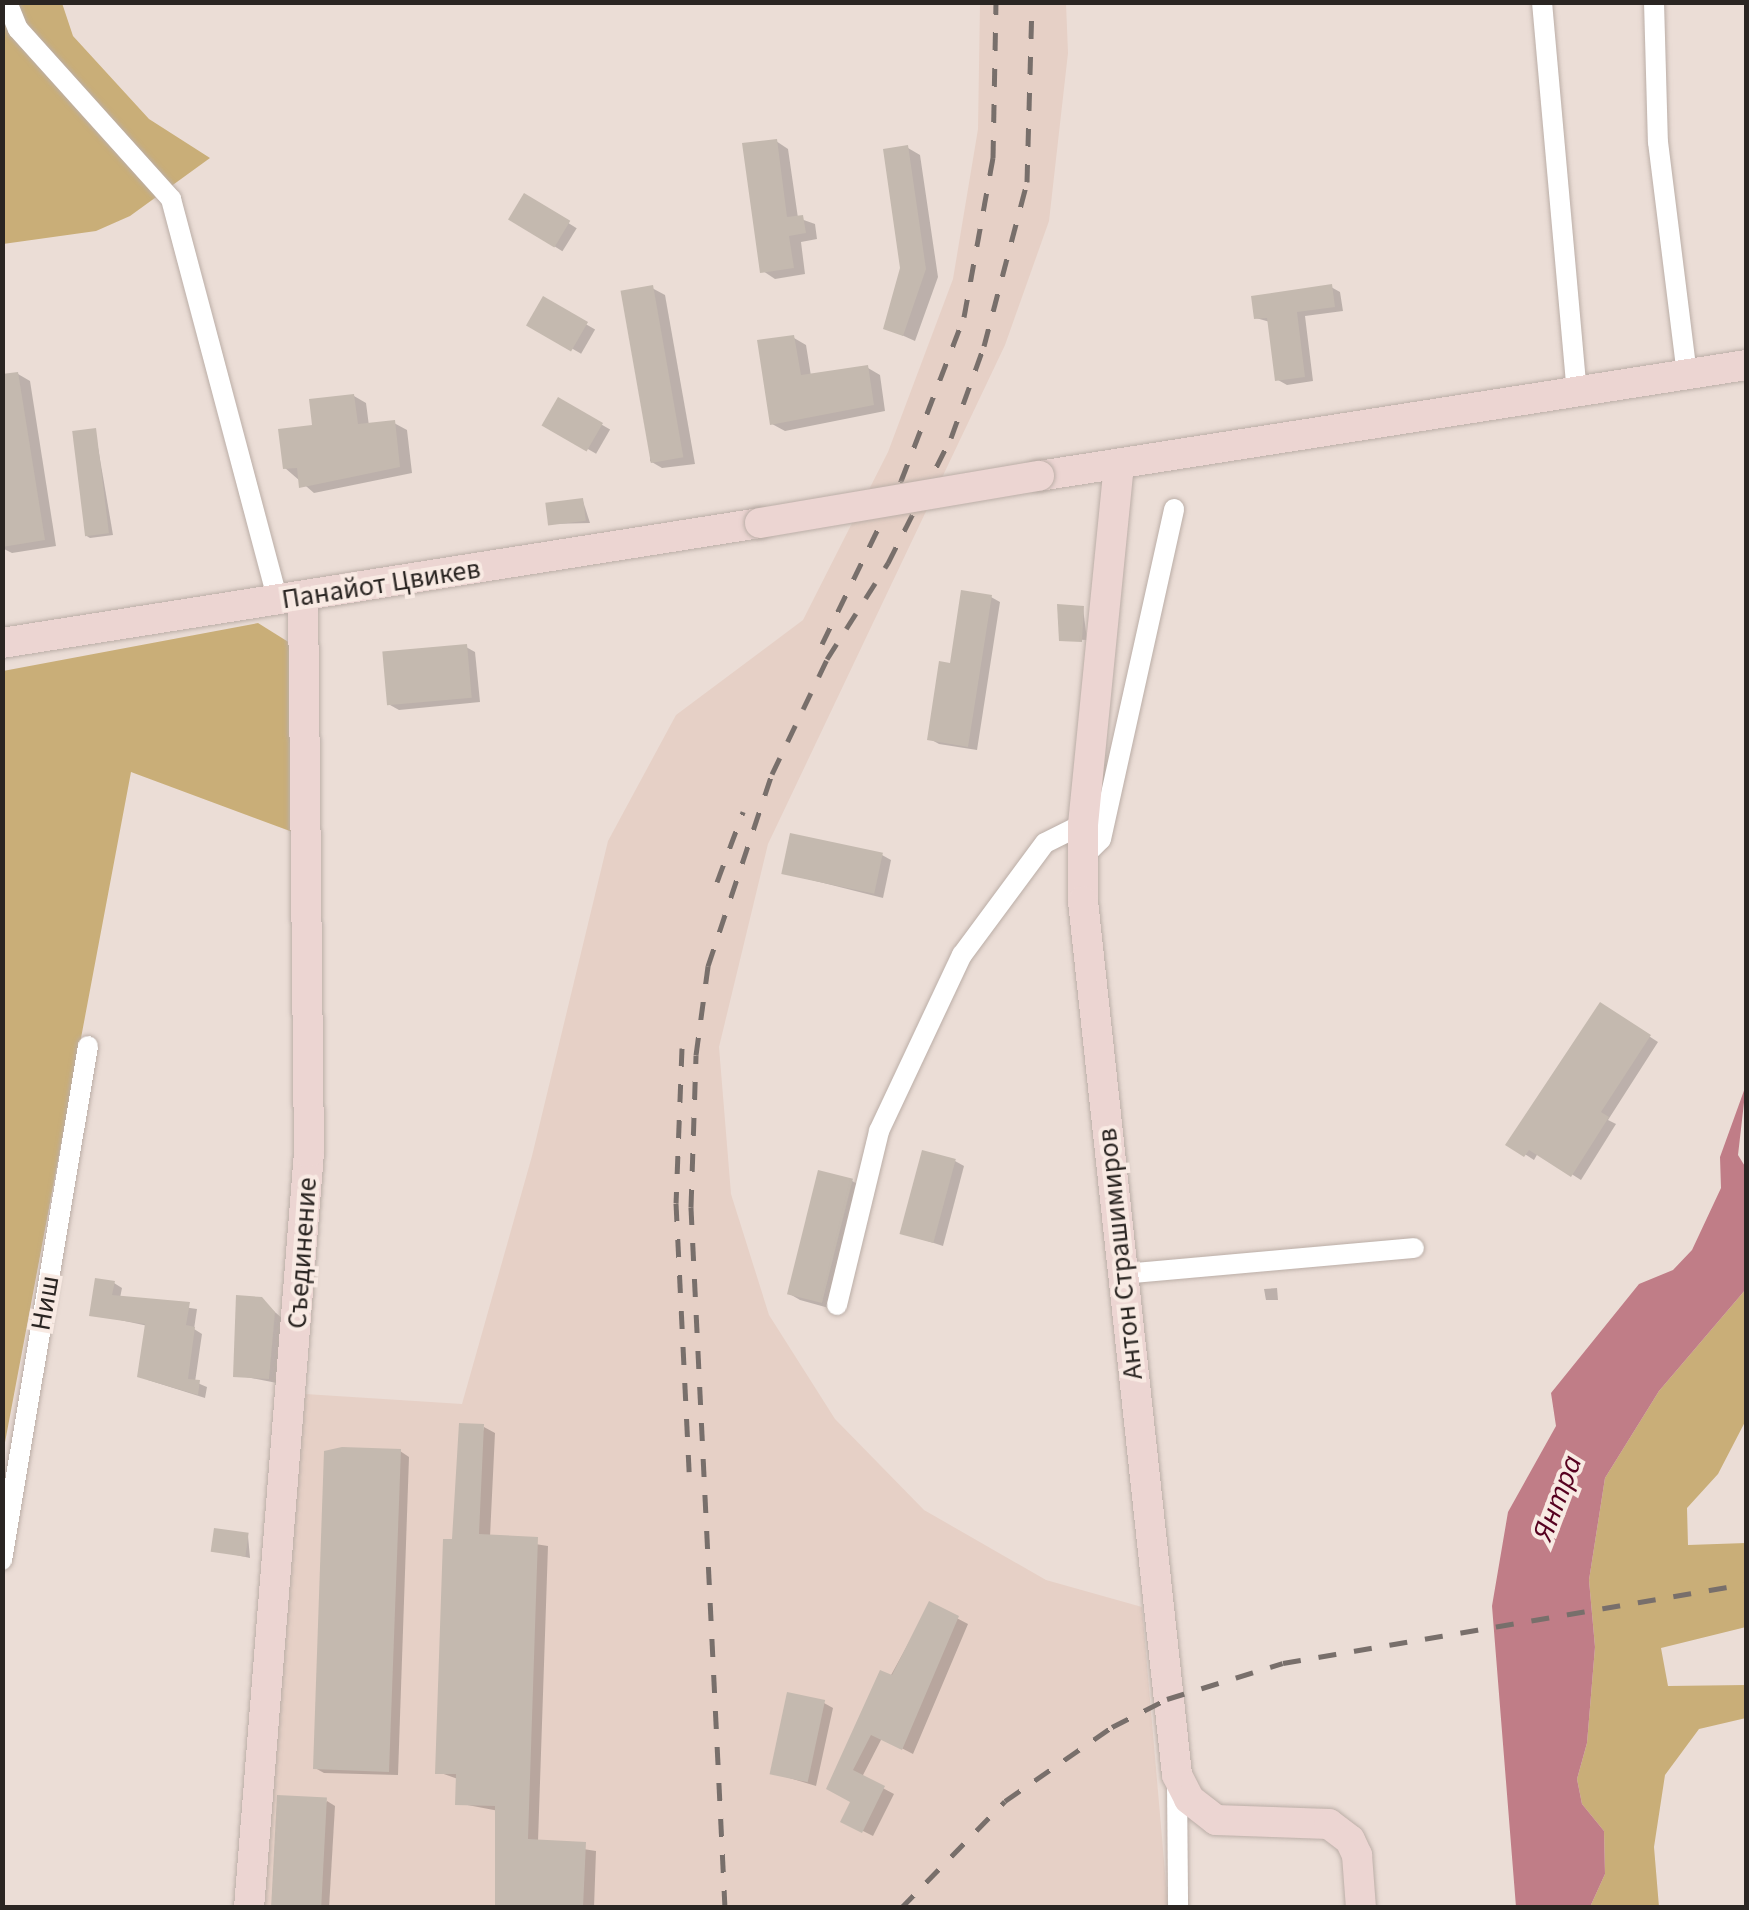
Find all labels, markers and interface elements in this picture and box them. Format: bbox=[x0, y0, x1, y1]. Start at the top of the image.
street label: Панайот Цвикев bbox=[279, 552, 483, 616]
street label: Антон Страшимиров bbox=[1090, 1127, 1150, 1381]
street label: Съединение bbox=[280, 1176, 324, 1330]
street label: Ниш bbox=[24, 1273, 66, 1333]
water label: Янтра bbox=[1525, 1450, 1591, 1546]

